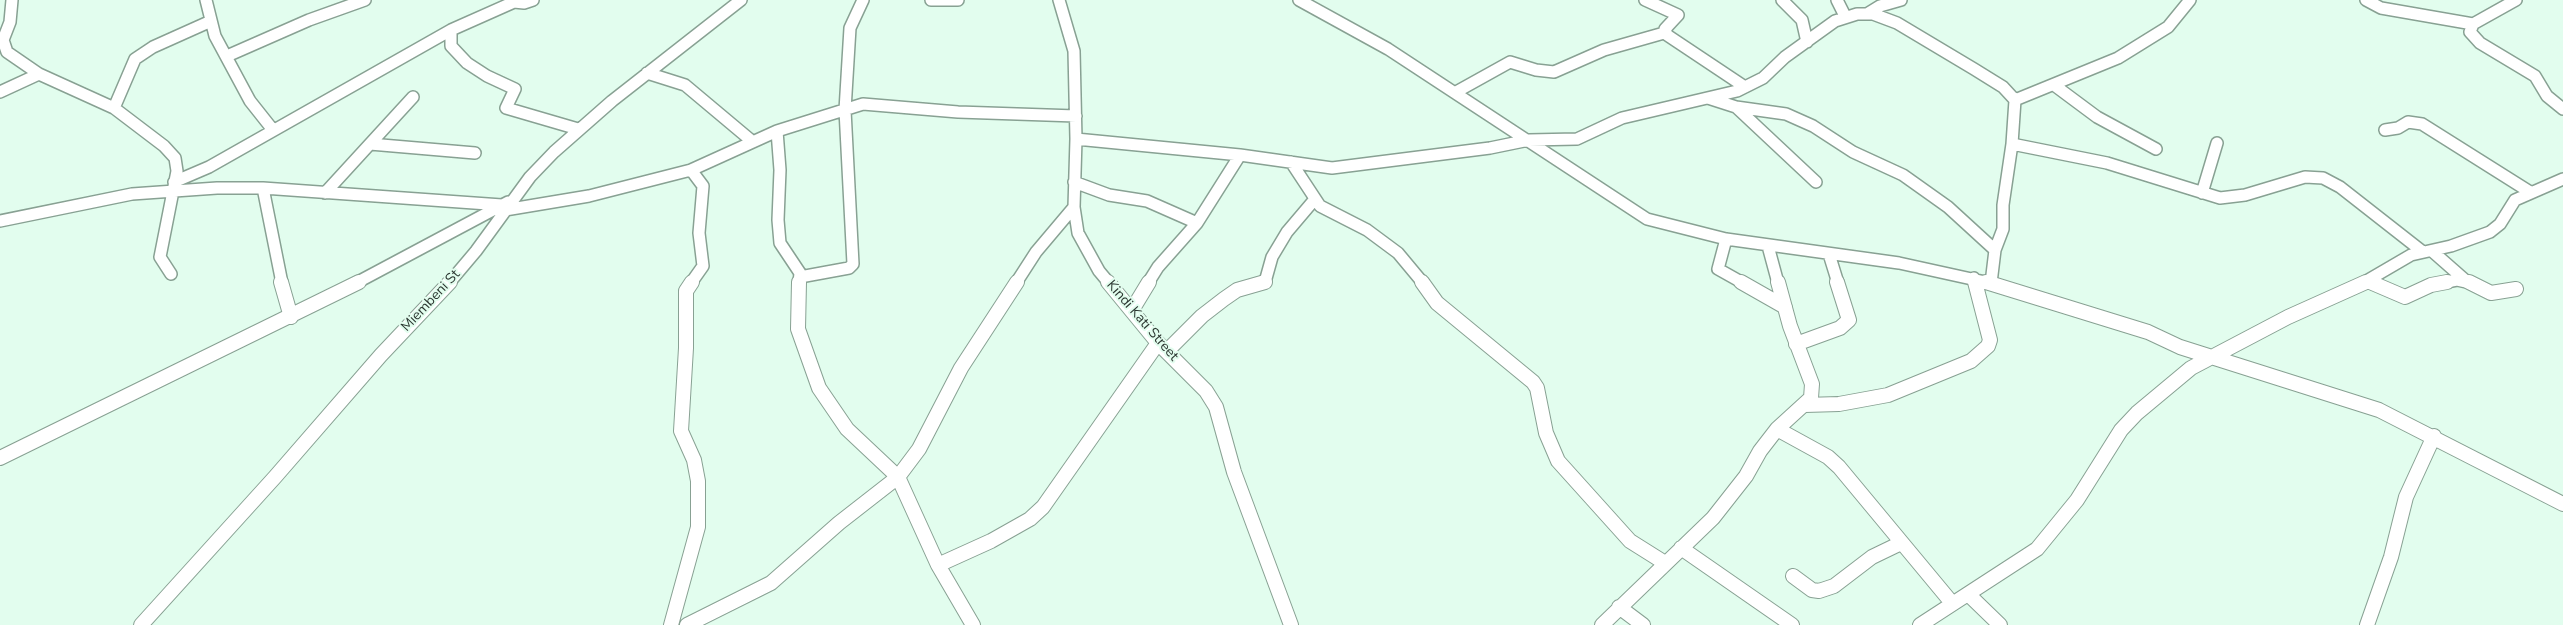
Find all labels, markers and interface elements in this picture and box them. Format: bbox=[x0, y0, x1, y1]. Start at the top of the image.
street label: Miembeni St bbox=[398, 267, 464, 335]
street label: Kindi Kati Street bbox=[1103, 277, 1181, 365]

